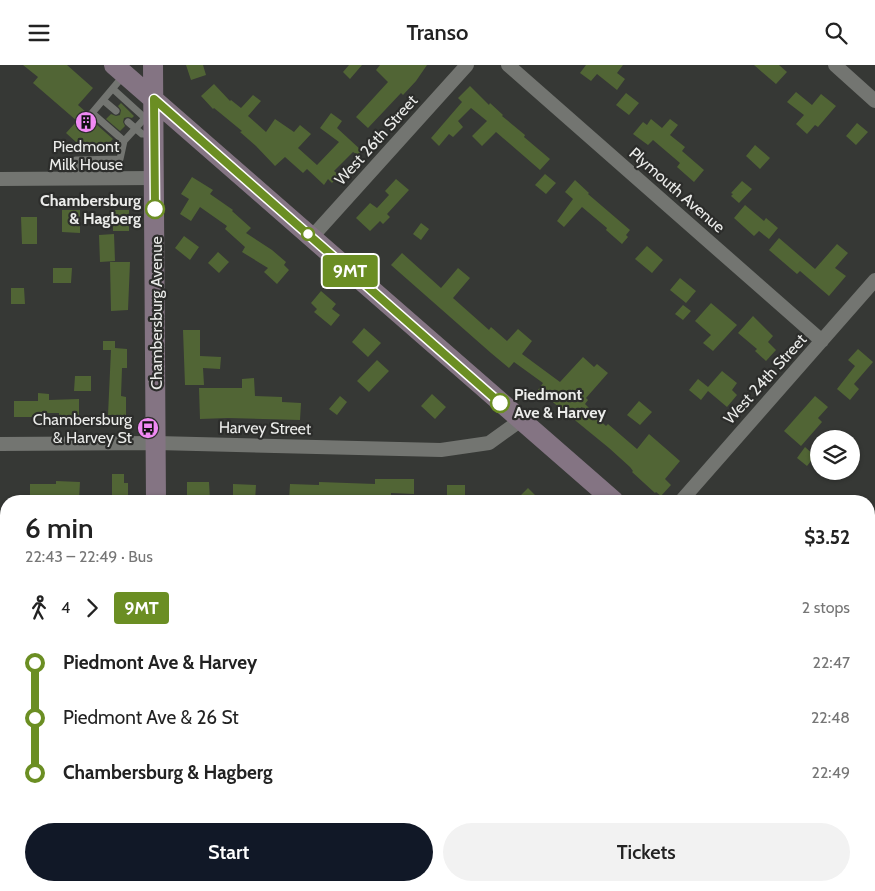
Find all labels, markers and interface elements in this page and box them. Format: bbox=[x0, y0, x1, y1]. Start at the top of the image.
icon: menu bbox=[25, 19, 53, 47]
text: Transo bbox=[407, 19, 468, 46]
icon: search bbox=[822, 19, 850, 47]
street label: West 26th Street bbox=[331, 91, 422, 189]
building icon: Piedmont Milk House bbox=[74, 110, 98, 134]
place label: Piedmont Milk House bbox=[49, 137, 123, 174]
street label: Plymouth Avenue bbox=[625, 143, 729, 237]
place label: Chambersburg & Hagberg bbox=[40, 191, 141, 228]
marker: Chambersburg & Hagberg bbox=[145, 199, 165, 219]
unlabelled marker bbox=[301, 227, 315, 241]
street label: Chambersburg Avenue bbox=[147, 236, 166, 390]
line badge: 9MT bbox=[321, 255, 379, 287]
text: 9MT bbox=[333, 260, 367, 282]
street label: West 24th Street bbox=[720, 330, 811, 428]
place label: Piedmont Ave & Harvey bbox=[514, 385, 606, 422]
marker: Piedmont Ave & Harvey bbox=[490, 393, 510, 413]
place label: Chambersburg & Harvey St bbox=[33, 410, 133, 447]
bus stop icon: Chambersburg & Harvey St bbox=[136, 416, 160, 440]
street label: Harvey Street bbox=[219, 418, 312, 438]
map controls bbox=[810, 430, 860, 480]
button: layers bbox=[810, 430, 860, 480]
text: 6 min bbox=[25, 511, 93, 545]
text: $3.52 bbox=[804, 526, 850, 549]
text: 22:43 – 22:49 · Bus bbox=[25, 547, 153, 566]
icon: walk bbox=[25, 594, 53, 622]
icon: forward bbox=[78, 594, 106, 622]
text: 9MT bbox=[124, 597, 159, 619]
text: 4 bbox=[61, 598, 70, 617]
text: 2 stops bbox=[802, 598, 850, 617]
text: Piedmont Ave & Harvey bbox=[63, 651, 257, 674]
text: 22:47 bbox=[813, 653, 850, 672]
text: Piedmont Ave & 26 St bbox=[63, 706, 239, 729]
text: 22:48 bbox=[811, 708, 850, 727]
text: Chambersburg & Hagberg bbox=[63, 761, 272, 784]
text: 22:49 bbox=[812, 763, 850, 782]
button: Start bbox=[25, 823, 433, 881]
button: Tickets bbox=[443, 823, 850, 881]

